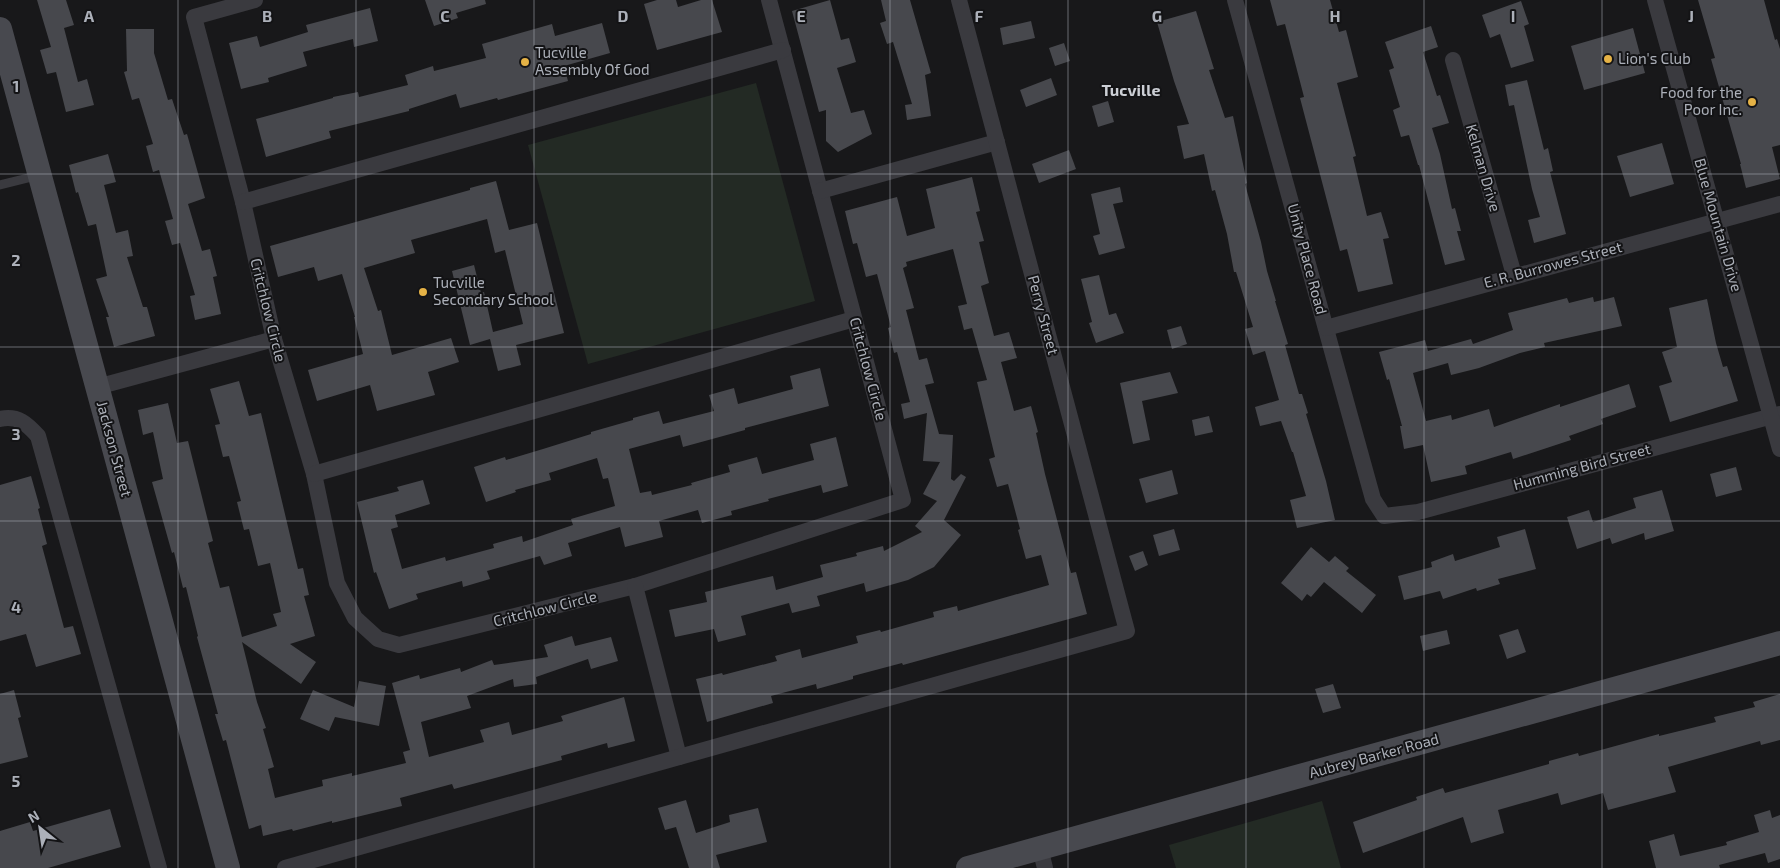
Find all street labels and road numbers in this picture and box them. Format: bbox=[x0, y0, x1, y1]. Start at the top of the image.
street label: Kelman Drive bbox=[1463, 122, 1505, 214]
street label: Blue Mountain Drive bbox=[1691, 156, 1747, 294]
street label: Unity Place Road bbox=[1285, 201, 1331, 316]
street label: E. R. Burrowes Street bbox=[1482, 237, 1624, 291]
street label: Critchlow Circle bbox=[247, 256, 291, 364]
street label: Perry Street bbox=[1025, 273, 1063, 357]
street label: Critchlow Circle bbox=[847, 315, 891, 422]
street label: Jackson Street bbox=[94, 399, 136, 499]
street label: Humming Bird Street bbox=[1511, 439, 1653, 493]
street label: Critchlow Circle bbox=[491, 586, 599, 630]
street label: Aubrey Barker Road bbox=[1307, 729, 1441, 781]

